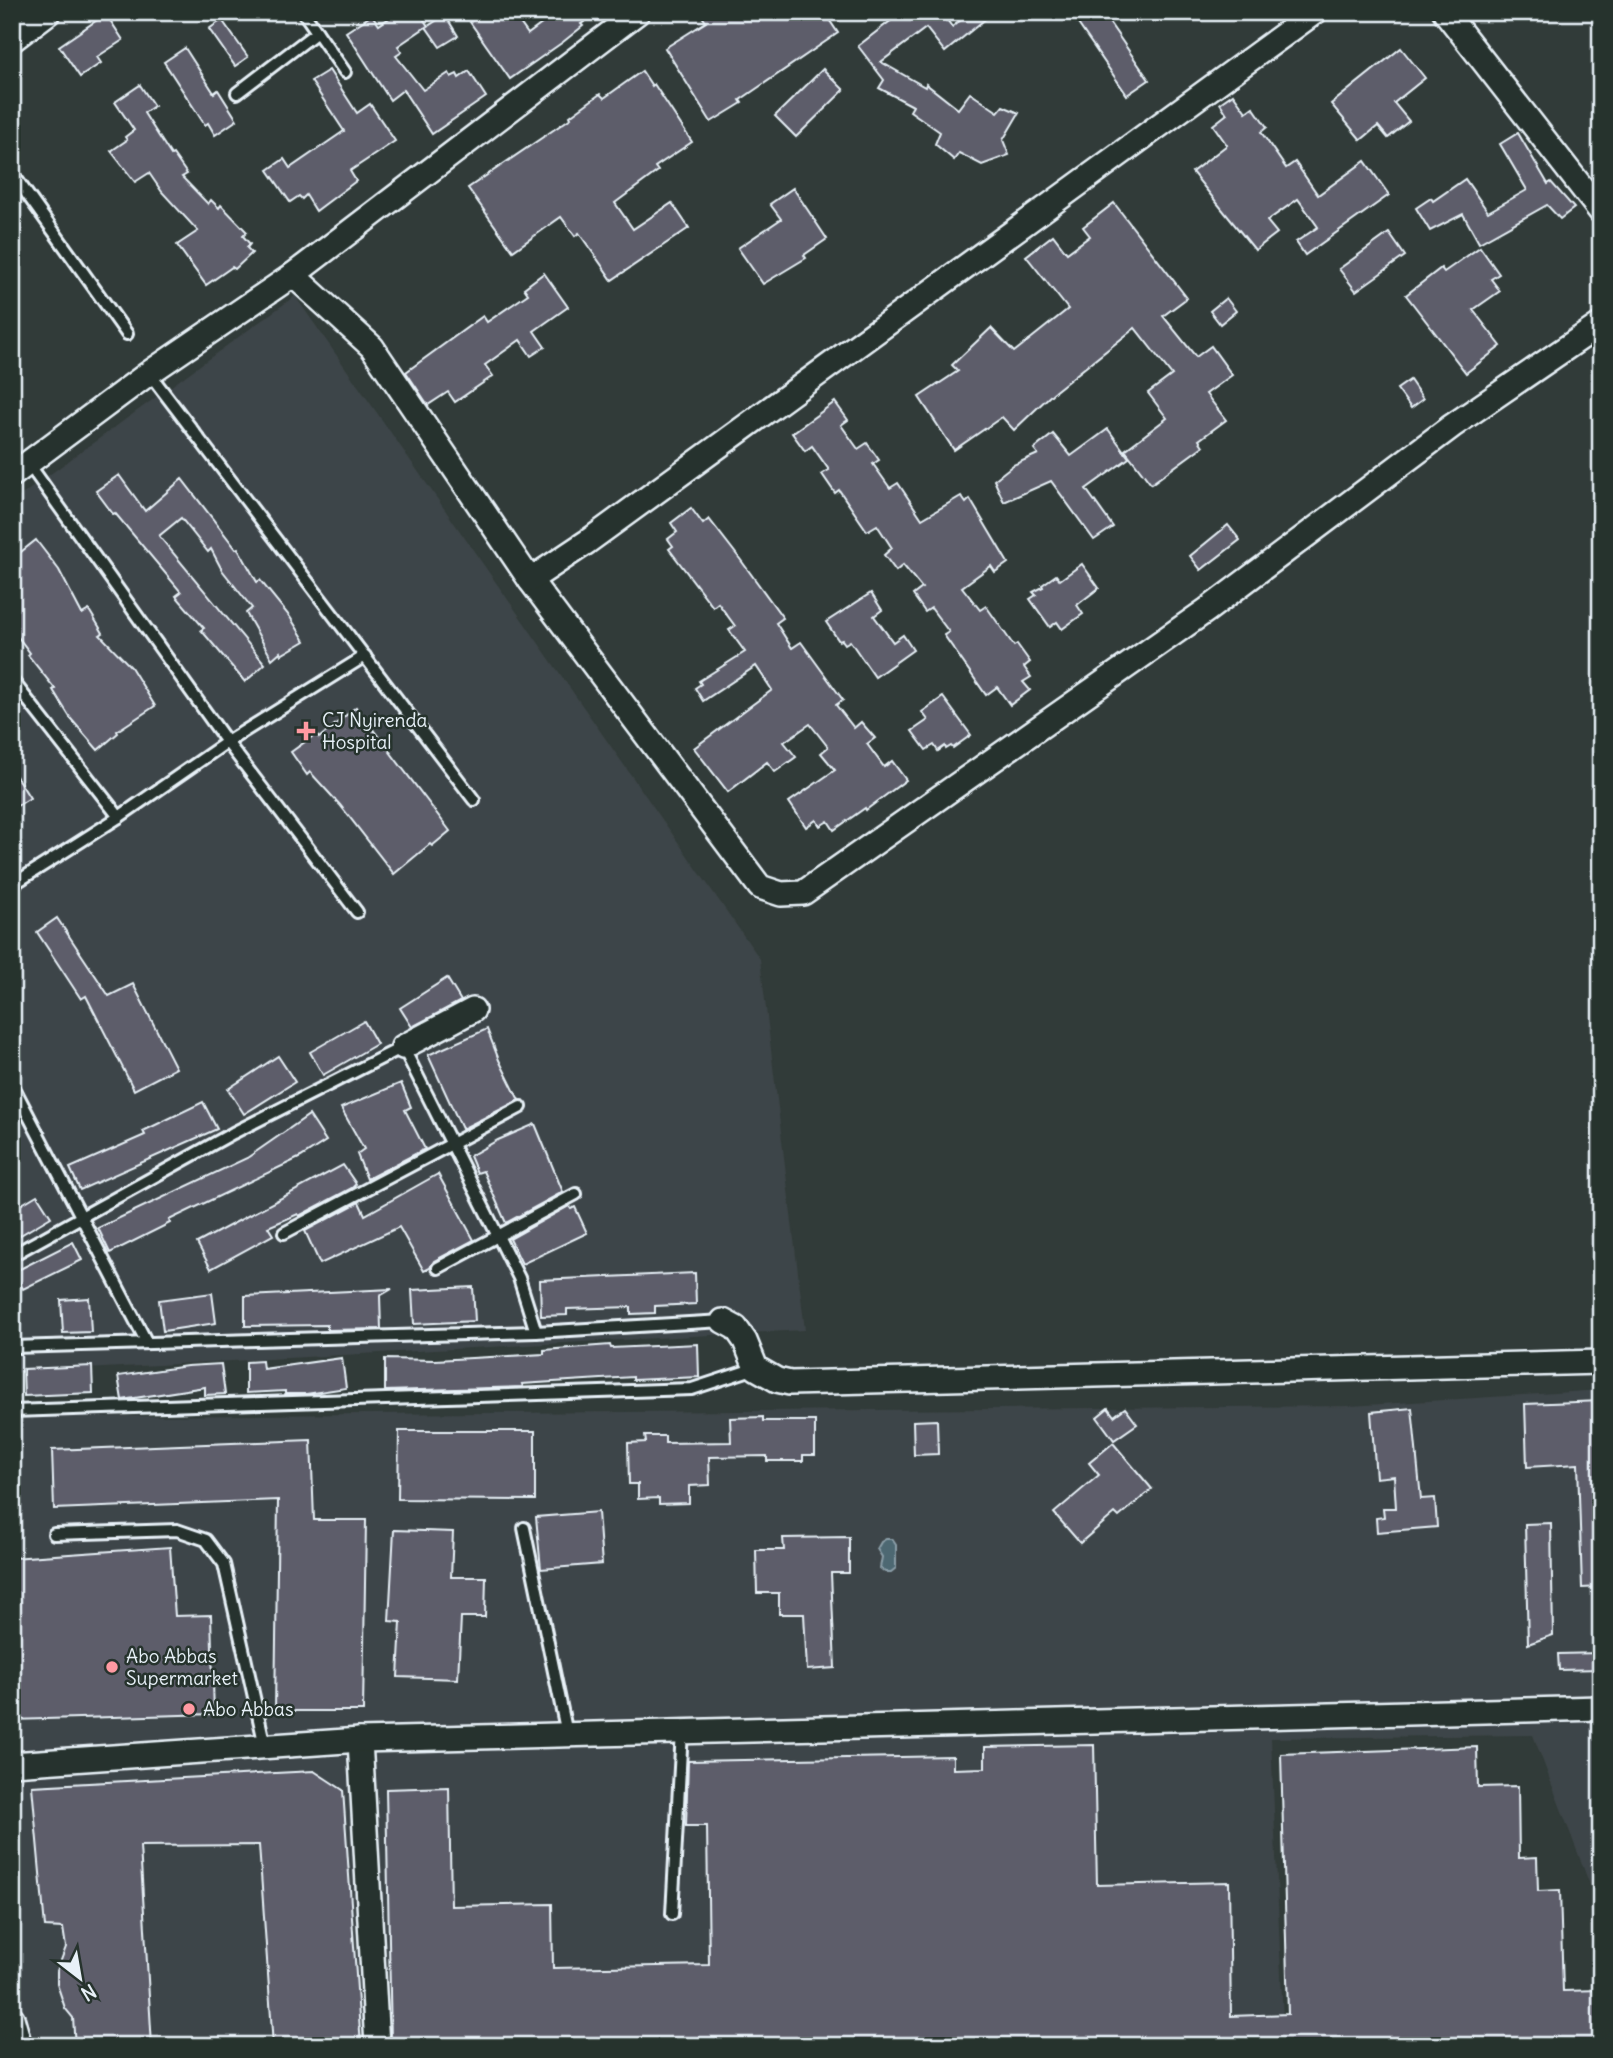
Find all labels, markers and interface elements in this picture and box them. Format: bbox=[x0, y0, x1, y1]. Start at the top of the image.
place label: CJ Nyirenda Hospital bbox=[322, 708, 428, 754]
marker: CJ Nyirenda Hospital bbox=[296, 721, 316, 741]
place label: Abo Abbas Supermarket bbox=[126, 1644, 238, 1690]
marker: Abo Abbas Supermarket bbox=[104, 1659, 120, 1675]
place label: Abo Abbas bbox=[203, 1697, 294, 1721]
marker: Abo Abbas bbox=[181, 1701, 197, 1717]
north arrow bbox=[46, 1942, 116, 2012]
text: N bbox=[77, 1979, 101, 2006]

